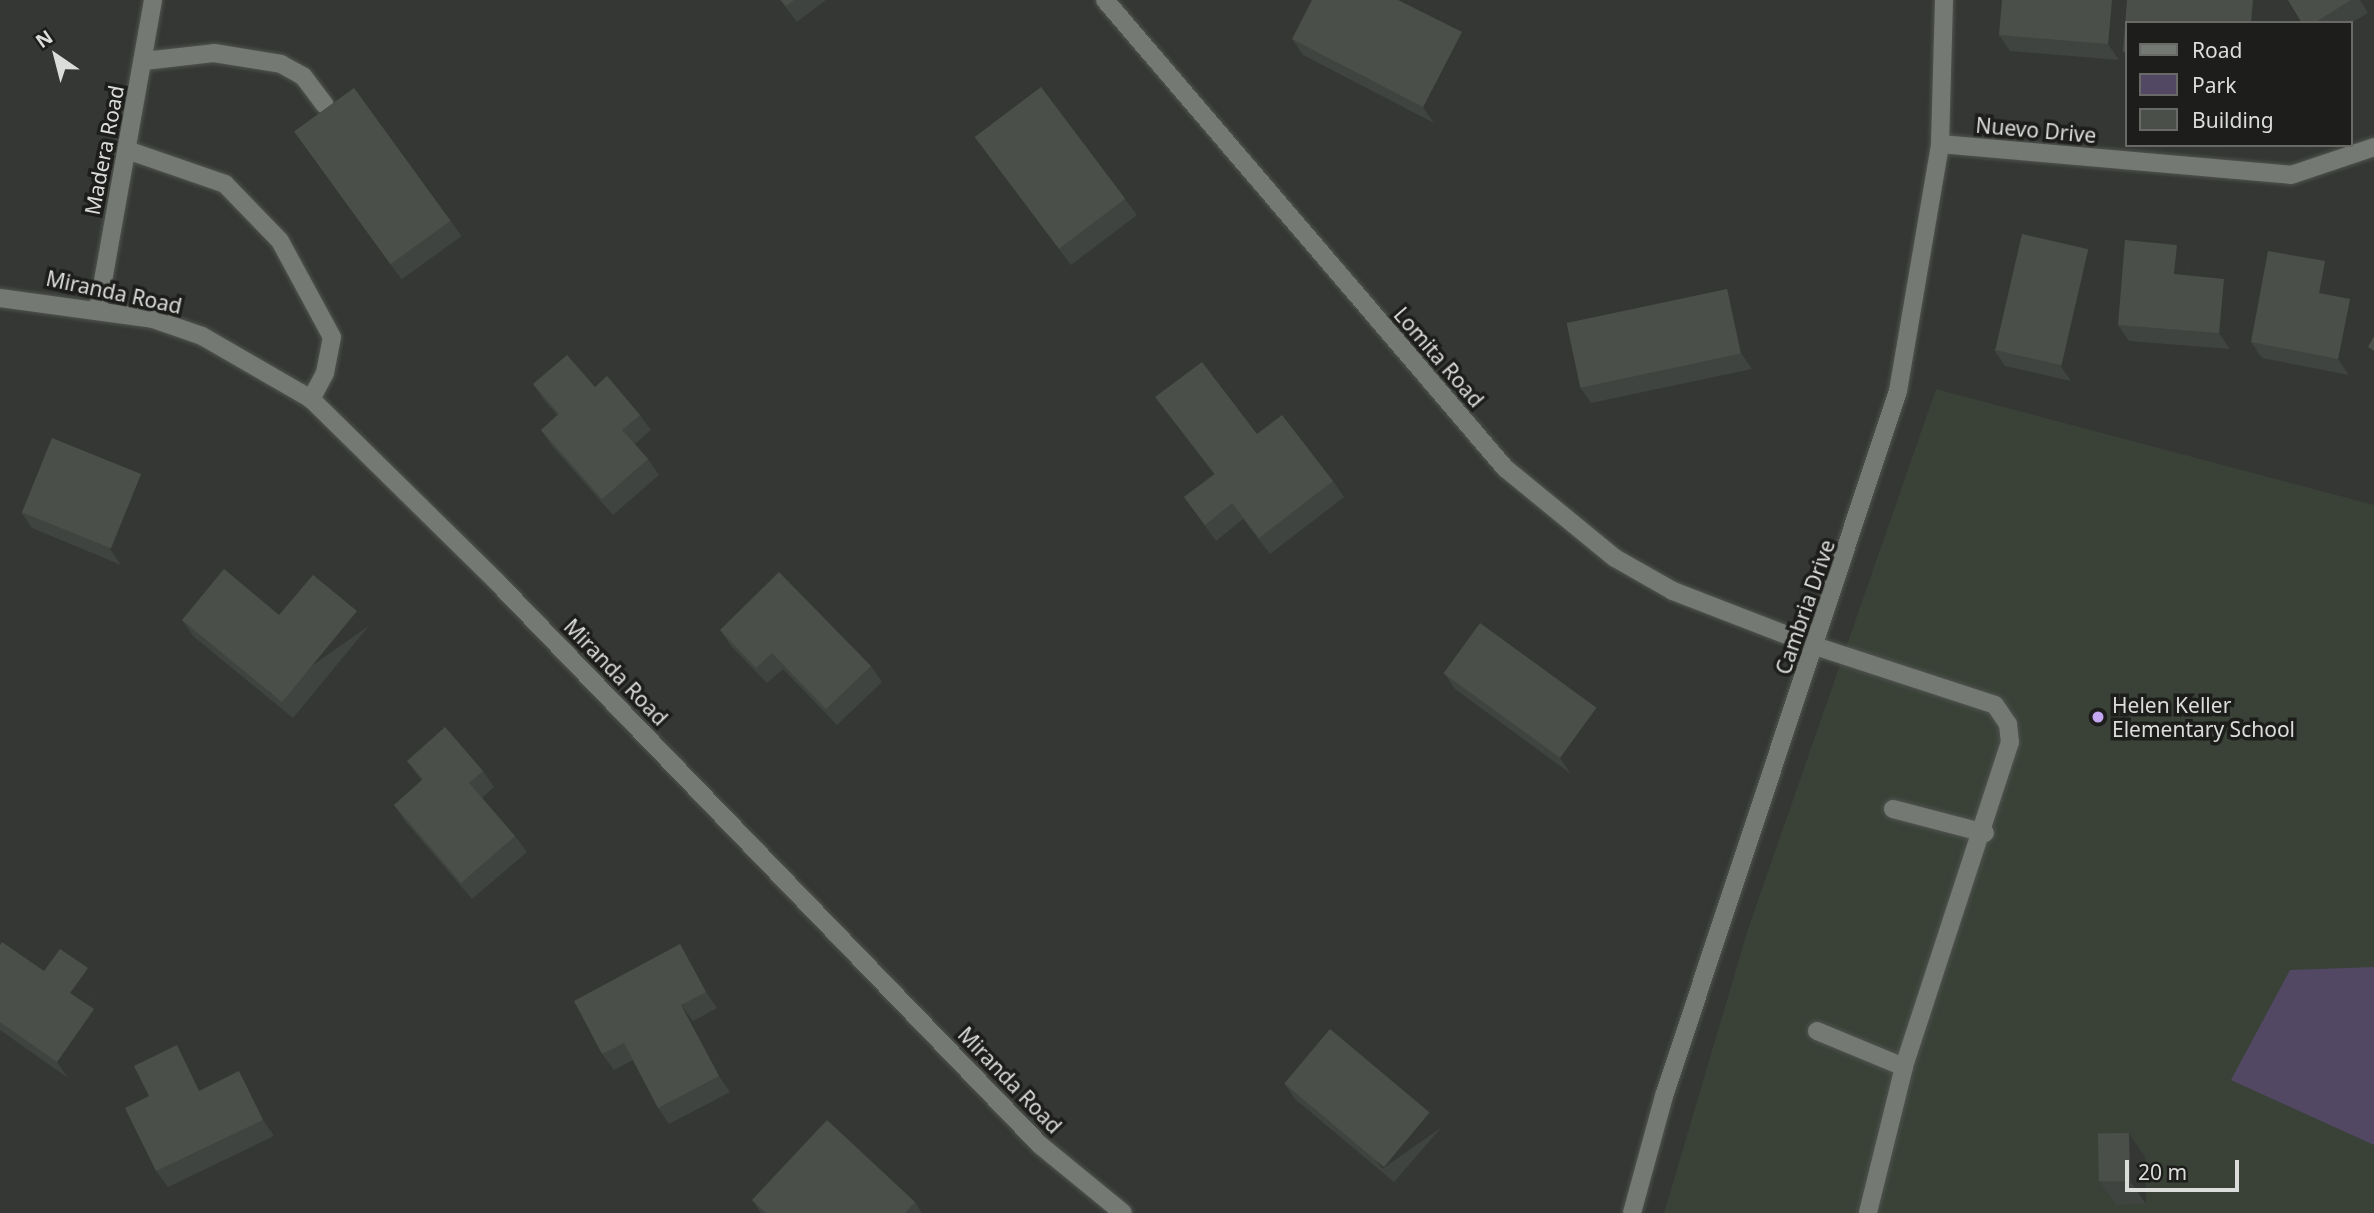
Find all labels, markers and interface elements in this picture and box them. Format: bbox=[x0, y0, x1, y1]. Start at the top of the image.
north arrow bbox=[21, 21, 91, 91]
legend bbox=[2126, 21, 2353, 147]
text: N bbox=[30, 24, 58, 54]
text: Road bbox=[2192, 36, 2242, 64]
text: Park bbox=[2192, 71, 2236, 99]
street label: Madera Road bbox=[79, 83, 129, 217]
text: Building bbox=[2192, 106, 2274, 134]
street label: Nuevo Drive bbox=[1975, 112, 2097, 148]
street label: Miranda Road bbox=[44, 265, 184, 319]
street label: Lomita Road bbox=[1389, 302, 1489, 412]
street label: Cambria Drive bbox=[1770, 536, 1840, 678]
street label: Miranda Road bbox=[559, 614, 673, 730]
place label: Helen Keller Elementary School bbox=[2112, 692, 2295, 742]
marker: Helen Keller Elementary School bbox=[2090, 709, 2106, 725]
street label: Miranda Road bbox=[953, 1022, 1067, 1138]
scale bar bbox=[2129, 1146, 2243, 1190]
text: 20 m bbox=[2138, 1158, 2187, 1186]

